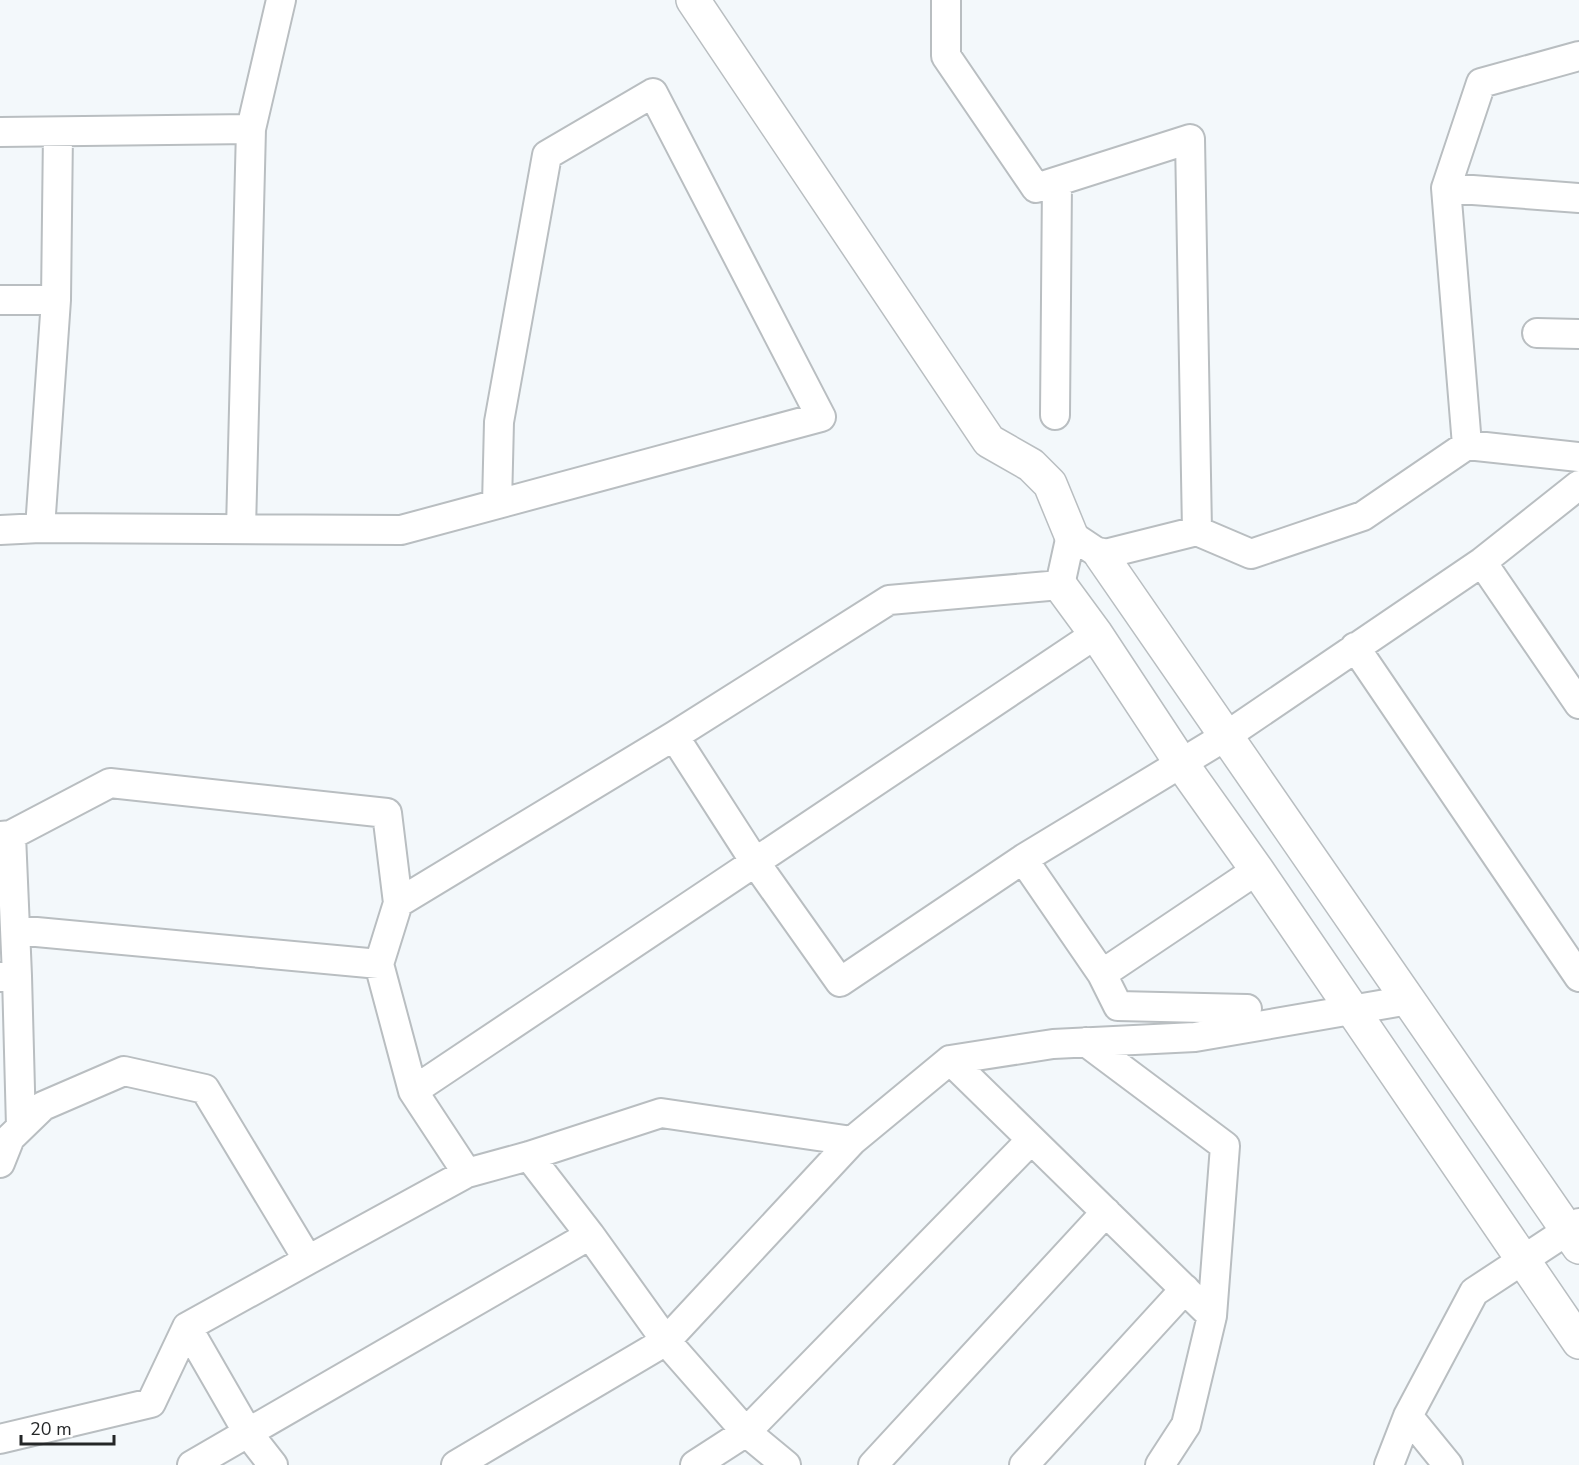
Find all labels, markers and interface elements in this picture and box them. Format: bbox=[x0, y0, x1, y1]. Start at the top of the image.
scale bar bbox=[21, 1408, 114, 1446]
text: 20 m bbox=[30, 1417, 72, 1441]

